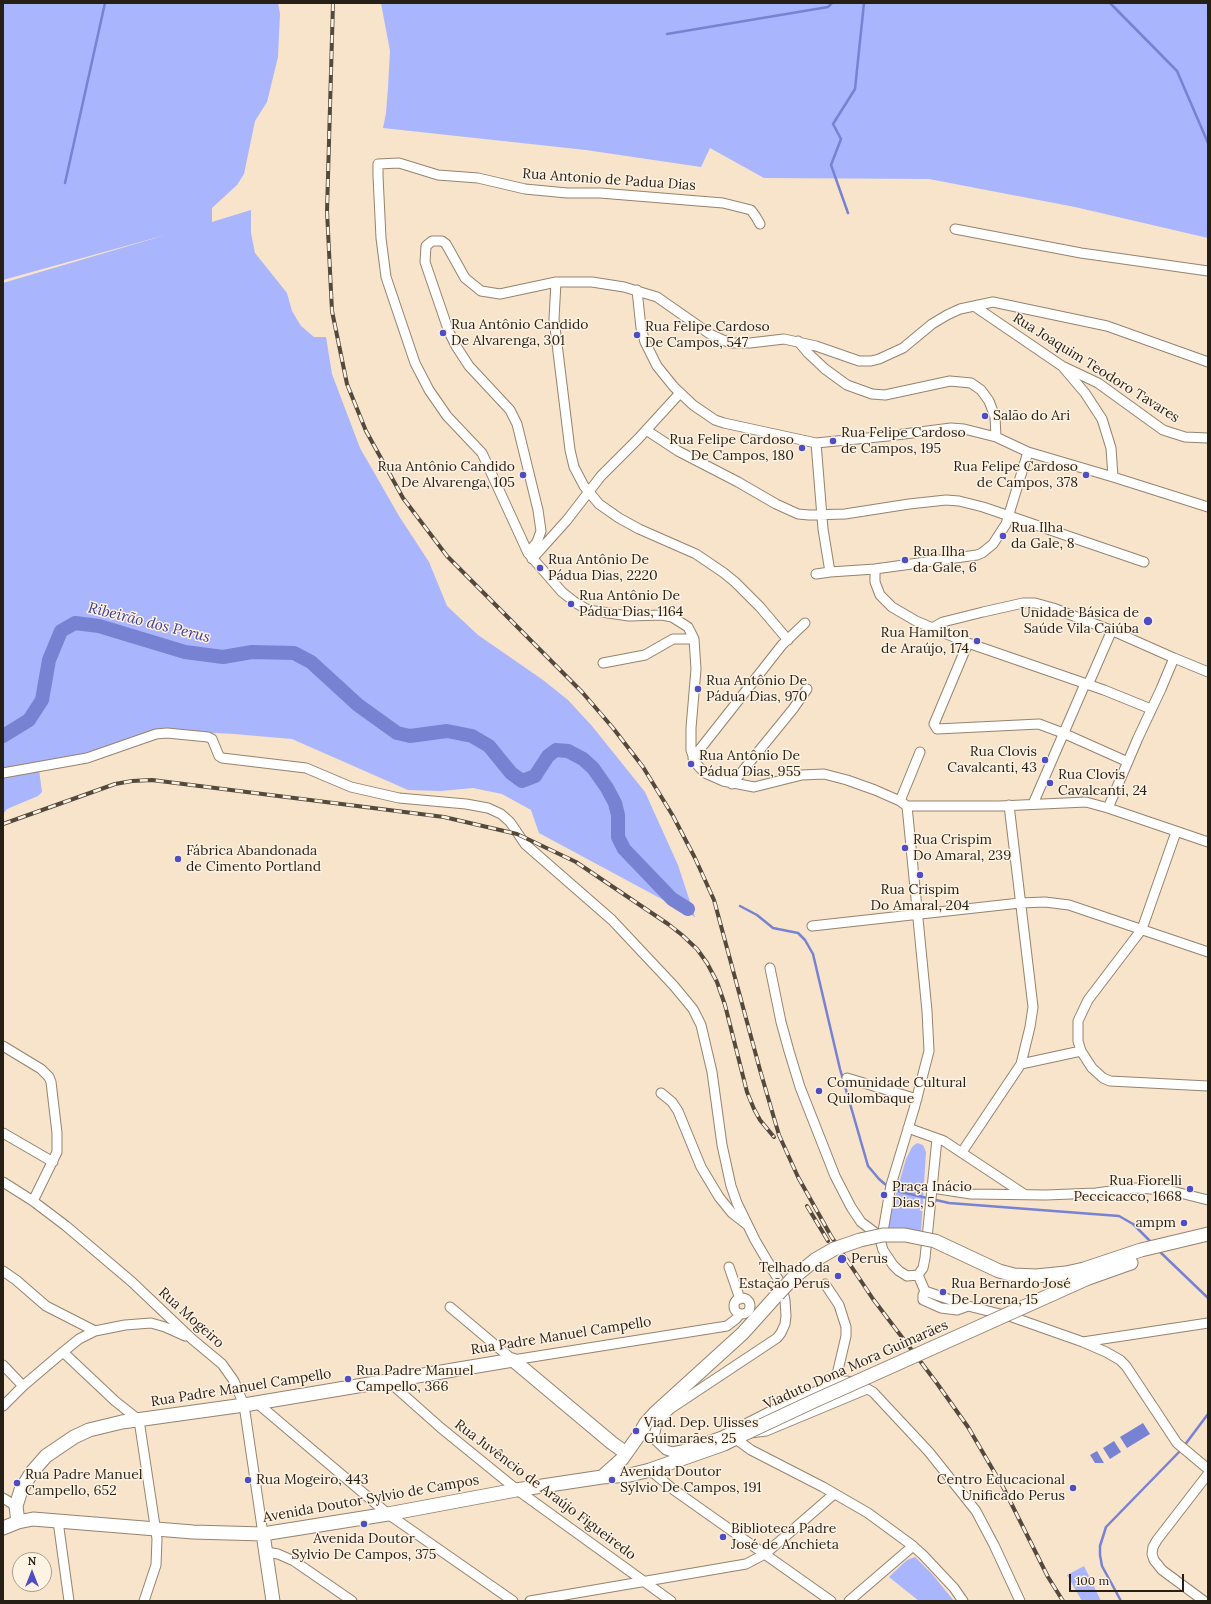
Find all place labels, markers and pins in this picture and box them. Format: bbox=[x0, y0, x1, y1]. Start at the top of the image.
place label: Rua Antônio Candido De Alvarenga, 301 bbox=[451, 317, 588, 350]
place label: Rua Felipe Cardoso De Campos, 547 bbox=[645, 319, 770, 352]
marker: Rua Antônio Candido De Alvarenga, 301 bbox=[438, 328, 448, 338]
marker: Rua Felipe Cardoso De Campos, 547 bbox=[632, 330, 642, 340]
place label: Salão do Ari bbox=[993, 408, 1070, 424]
marker: Salão do Ari bbox=[980, 411, 990, 421]
place label: Rua Felipe Cardoso de Campos, 195 bbox=[841, 425, 966, 458]
place label: Rua Felipe Cardoso De Campos, 180 bbox=[669, 432, 794, 464]
marker: Rua Felipe Cardoso de Campos, 195 bbox=[828, 436, 838, 446]
marker: Rua Felipe Cardoso De Campos, 180 bbox=[797, 443, 807, 453]
place label: Rua Antônio Candido De Alvarenga, 105 bbox=[378, 459, 515, 492]
place label: Rua Felipe Cardoso de Campos, 378 bbox=[953, 459, 1078, 492]
marker: Rua Antônio Candido De Alvarenga, 105 bbox=[518, 470, 528, 480]
marker: Rua Felipe Cardoso de Campos, 378 bbox=[1081, 470, 1091, 480]
place label: Rua Ilha da Gale, 8 bbox=[1011, 520, 1075, 552]
marker: Rua Ilha da Gale, 8 bbox=[998, 531, 1008, 541]
place label: Rua Ilha da Gale, 6 bbox=[913, 544, 977, 576]
place label: Rua Antônio De Pádua Dias, 2220 bbox=[548, 552, 658, 584]
marker: Rua Ilha da Gale, 6 bbox=[900, 555, 910, 565]
marker: Rua Antônio De Pádua Dias, 2220 bbox=[535, 563, 545, 573]
place label: Rua Antônio De Pádua Dias, 1164 bbox=[579, 588, 683, 620]
marker: Rua Antônio De Pádua Dias, 1164 bbox=[566, 599, 576, 609]
place label: Unidade Básica de Saúde Vila Caiúba bbox=[1020, 605, 1139, 638]
marker: Unidade Básica de Saúde Vila Caiúba bbox=[1142, 615, 1154, 627]
place label: Rua Hamilton de Araújo, 174 bbox=[881, 625, 969, 658]
marker: Rua Hamilton de Araújo, 174 bbox=[972, 636, 982, 646]
place label: Rua Antônio De Pádua Dias, 970 bbox=[706, 673, 807, 706]
marker: Rua Antônio De Pádua Dias, 970 bbox=[693, 684, 703, 694]
place label: Rua Clovis Cavalcanti, 43 bbox=[947, 744, 1037, 776]
place label: Rua Antônio De Pádua Dias, 955 bbox=[699, 748, 801, 780]
marker: Rua Clovis Cavalcanti, 43 bbox=[1040, 755, 1050, 765]
marker: Rua Antônio De Pádua Dias, 955 bbox=[686, 759, 696, 769]
place label: Rua Clovis Cavalcanti, 24 bbox=[1058, 767, 1147, 800]
marker: Rua Clovis Cavalcanti, 24 bbox=[1045, 778, 1055, 788]
place label: Rua Crispim Do Amaral, 239 bbox=[913, 832, 1011, 864]
place label: Fábrica Abandonada de Cimento Portland bbox=[186, 843, 321, 876]
marker: Rua Crispim Do Amaral, 239 bbox=[900, 843, 910, 853]
marker: Fábrica Abandonada de Cimento Portland bbox=[173, 854, 183, 864]
marker: Rua Crispim Do Amaral, 204 bbox=[915, 870, 925, 880]
place label: Rua Crispim Do Amaral, 204 bbox=[871, 882, 969, 914]
place label: Comunidade Cultural Quilombaque bbox=[827, 1075, 966, 1108]
marker: Comunidade Cultural Quilombaque bbox=[814, 1086, 824, 1096]
place label: Rua Fiorelli Peccicacco, 1668 bbox=[1073, 1173, 1182, 1206]
place label: Praça Inácio Dias, 5 bbox=[892, 1179, 972, 1212]
marker: Rua Fiorelli Peccicacco, 1668 bbox=[1185, 1184, 1195, 1194]
marker: Praça Inácio Dias, 5 bbox=[879, 1190, 889, 1200]
place label: ampm bbox=[1135, 1215, 1176, 1231]
marker: ampm bbox=[1179, 1218, 1189, 1228]
place label: Perus bbox=[851, 1251, 888, 1267]
marker: Perus bbox=[836, 1253, 848, 1265]
place label: Telhado da Estação Perus bbox=[739, 1260, 830, 1292]
marker: Telhado da Estação Perus bbox=[833, 1271, 843, 1281]
place label: Rua Bernardo José De Lorena, 15 bbox=[951, 1276, 1071, 1308]
marker: Rua Bernardo José De Lorena, 15 bbox=[938, 1287, 948, 1297]
place label: Rua Padre Manuel Campello, 366 bbox=[356, 1363, 474, 1396]
marker: Rua Padre Manuel Campello, 366 bbox=[343, 1374, 353, 1384]
place label: Viad. Dep. Ulisses Guimarães, 25 bbox=[644, 1415, 758, 1448]
marker: Viad. Dep. Ulisses Guimarães, 25 bbox=[631, 1426, 641, 1436]
place label: Avenida Doutor Sylvio De Campos, 191 bbox=[620, 1464, 762, 1496]
place label: Rua Padre Manuel Campello, 652 bbox=[25, 1467, 143, 1500]
place label: Rua Mogeiro, 443 bbox=[256, 1472, 369, 1488]
place label: Centro Educacional Unificado Perus bbox=[937, 1472, 1065, 1504]
marker: Rua Mogeiro, 443 bbox=[243, 1475, 253, 1485]
marker: Avenida Doutor Sylvio De Campos, 191 bbox=[607, 1475, 617, 1485]
marker: Rua Padre Manuel Campello, 652 bbox=[12, 1478, 22, 1488]
marker: Centro Educacional Unificado Perus bbox=[1068, 1483, 1078, 1493]
marker: Avenida Doutor Sylvio De Campos, 375 bbox=[359, 1519, 369, 1529]
place label: Biblioteca Padre José de Anchieta bbox=[731, 1521, 839, 1554]
place label: Avenida Doutor Sylvio De Campos, 375 bbox=[292, 1531, 436, 1564]
marker: Biblioteca Padre José de Anchieta bbox=[718, 1532, 728, 1542]

